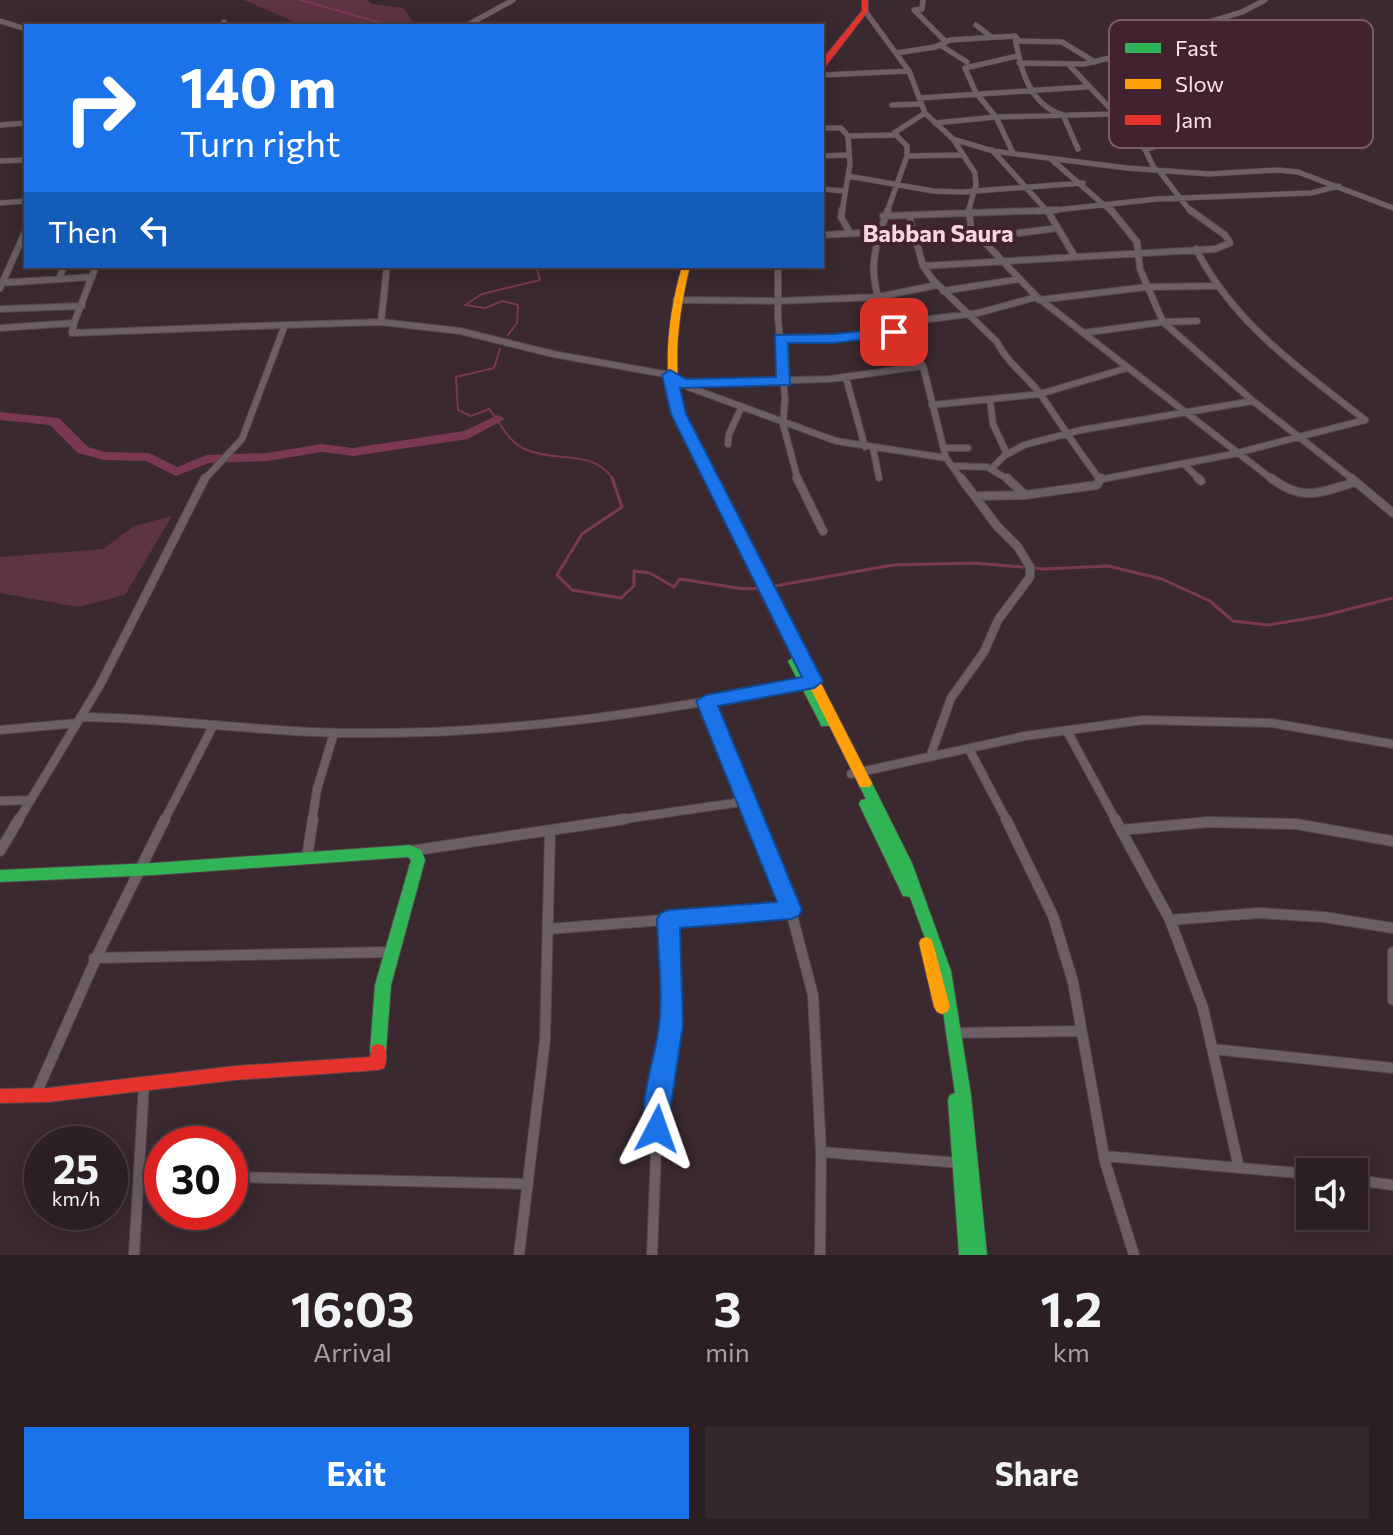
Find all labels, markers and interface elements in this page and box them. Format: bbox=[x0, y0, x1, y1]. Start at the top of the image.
legend bbox=[1109, 20, 1373, 148]
text: Fast bbox=[1175, 34, 1218, 61]
text: 140 m bbox=[180, 51, 336, 120]
icon: right bbox=[48, 56, 152, 160]
text: Slow bbox=[1175, 70, 1224, 97]
text: Jam bbox=[1175, 106, 1212, 133]
text: Turn right bbox=[180, 120, 341, 164]
icon: left bbox=[133, 208, 177, 252]
text: Then bbox=[48, 212, 117, 249]
district label: Babban Saura bbox=[862, 218, 1014, 247]
pin bbox=[860, 298, 928, 366]
icon: arrive bbox=[872, 310, 916, 354]
position arrow bbox=[615, 1087, 699, 1171]
speed limit sign: 30 bbox=[144, 1126, 248, 1230]
text: 25 bbox=[53, 1143, 99, 1192]
map controls bbox=[1296, 1158, 1368, 1230]
button: sound bbox=[1296, 1158, 1368, 1230]
text: km/h bbox=[52, 1186, 100, 1210]
text: 16:03 bbox=[291, 1278, 414, 1337]
text: 3 bbox=[713, 1278, 741, 1337]
text: 1.2 bbox=[1040, 1278, 1102, 1337]
text: Arrival bbox=[313, 1336, 392, 1367]
text: min bbox=[705, 1336, 750, 1367]
text: km bbox=[1053, 1336, 1090, 1367]
button: Exit bbox=[24, 1427, 689, 1519]
button: Share bbox=[705, 1427, 1369, 1519]

